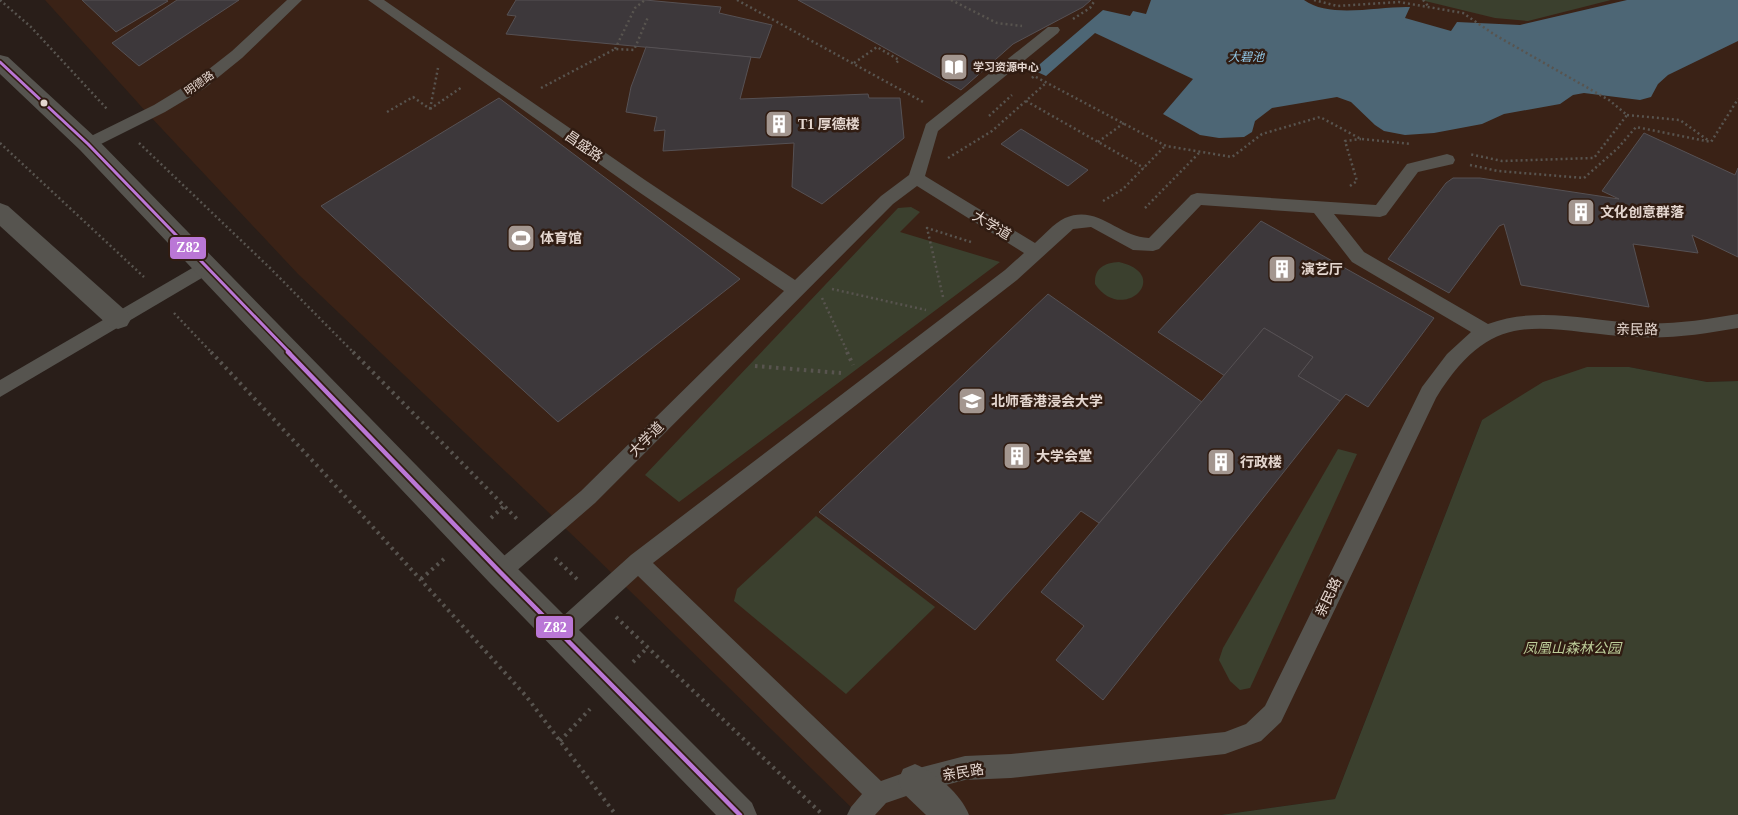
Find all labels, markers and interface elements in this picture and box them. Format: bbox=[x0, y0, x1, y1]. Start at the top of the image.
water label: 大碧池 bbox=[1228, 50, 1265, 64]
library icon: 学习资源中心 bbox=[939, 52, 969, 82]
place label: 学习资源中心 bbox=[973, 61, 1039, 73]
street label: 明德路 bbox=[182, 69, 216, 97]
unlabelled marker bbox=[39, 98, 49, 108]
building icon: T1 厚德楼 bbox=[764, 109, 794, 139]
place label: T1 厚德楼 bbox=[798, 116, 860, 132]
street label: 昌盛路 bbox=[562, 127, 606, 165]
building icon: 文化创意群落 bbox=[1566, 197, 1596, 227]
place label: 文化创意群落 bbox=[1600, 204, 1685, 220]
street label: 大学道 bbox=[970, 208, 1014, 243]
sports icon: 体育馆 bbox=[506, 223, 536, 253]
place label: 体育馆 bbox=[540, 231, 582, 246]
line badge: Z82 bbox=[169, 236, 207, 260]
text: Z82 bbox=[176, 240, 200, 255]
building icon: 演艺厅 bbox=[1267, 254, 1297, 284]
place label: 演艺厅 bbox=[1301, 261, 1343, 277]
street label: 亲民路 bbox=[1616, 322, 1658, 337]
school or university icon: 北师香港浸会大学 bbox=[957, 386, 987, 416]
place label: 北师香港浸会大学 bbox=[991, 394, 1103, 409]
street label: 大学道 bbox=[626, 419, 667, 460]
building icon: 大学会堂 bbox=[1002, 441, 1032, 471]
building icon: 行政楼 bbox=[1206, 447, 1236, 477]
place label: 大学会堂 bbox=[1036, 449, 1092, 464]
place label: 行政楼 bbox=[1240, 455, 1282, 470]
street label: 亲民路 bbox=[1313, 575, 1344, 619]
line badge: Z82 bbox=[535, 615, 574, 639]
text: Z82 bbox=[543, 620, 567, 635]
park label: 凤凰山森林公园 bbox=[1523, 641, 1623, 656]
street label: 亲民路 bbox=[941, 762, 985, 783]

